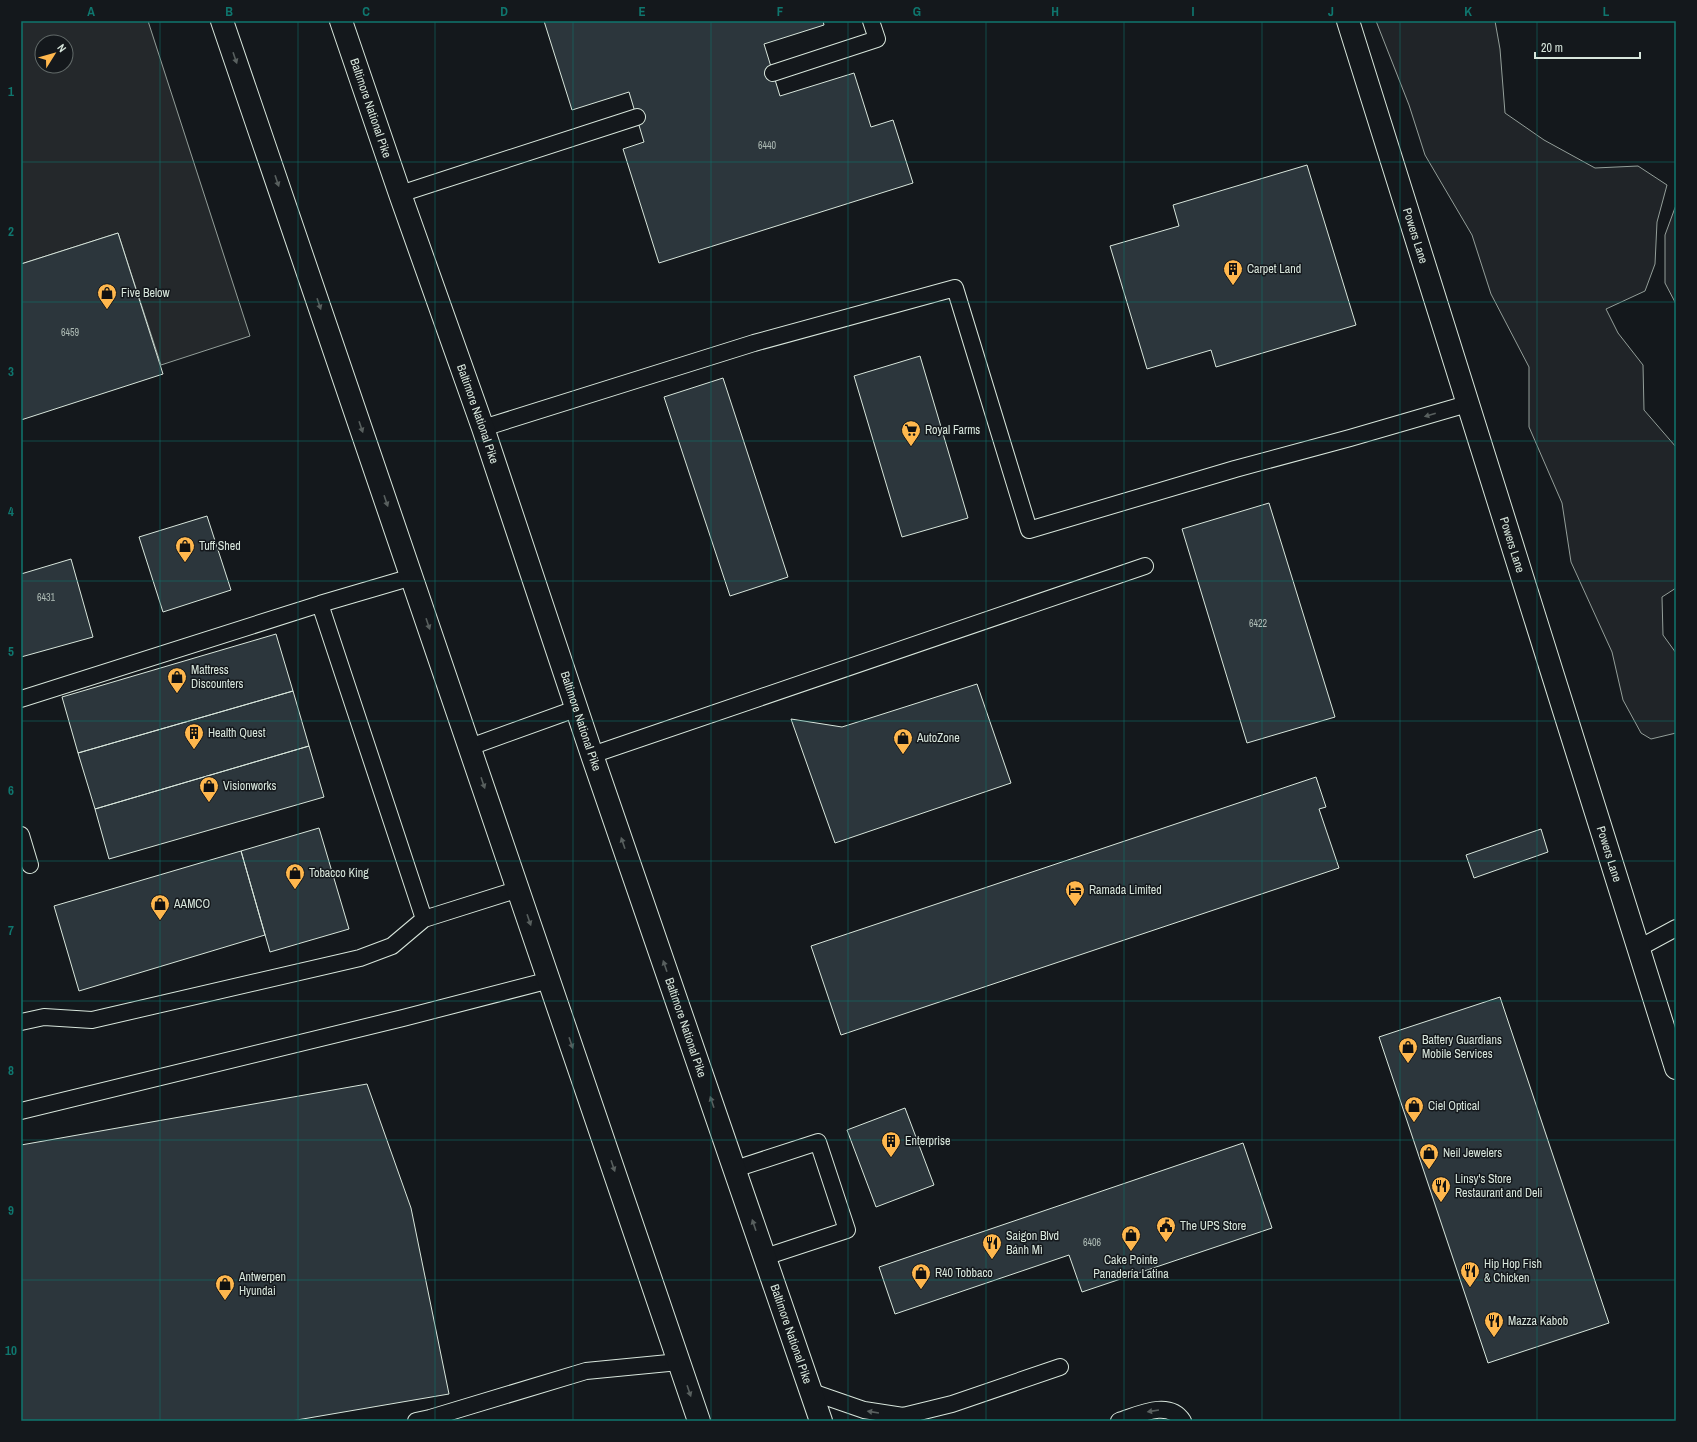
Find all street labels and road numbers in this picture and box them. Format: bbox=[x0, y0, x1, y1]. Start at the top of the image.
street label: Baltimore National Pike bbox=[346, 56, 395, 160]
street label: Powers Lane bbox=[1399, 206, 1431, 266]
street label: Baltimore National Pike bbox=[453, 362, 502, 466]
street label: Powers Lane bbox=[1496, 515, 1528, 575]
street label: Baltimore National Pike bbox=[557, 669, 605, 773]
street label: Powers Lane bbox=[1593, 824, 1625, 884]
street label: Baltimore National Pike bbox=[661, 976, 710, 1079]
street label: Baltimore National Pike bbox=[767, 1282, 816, 1386]

